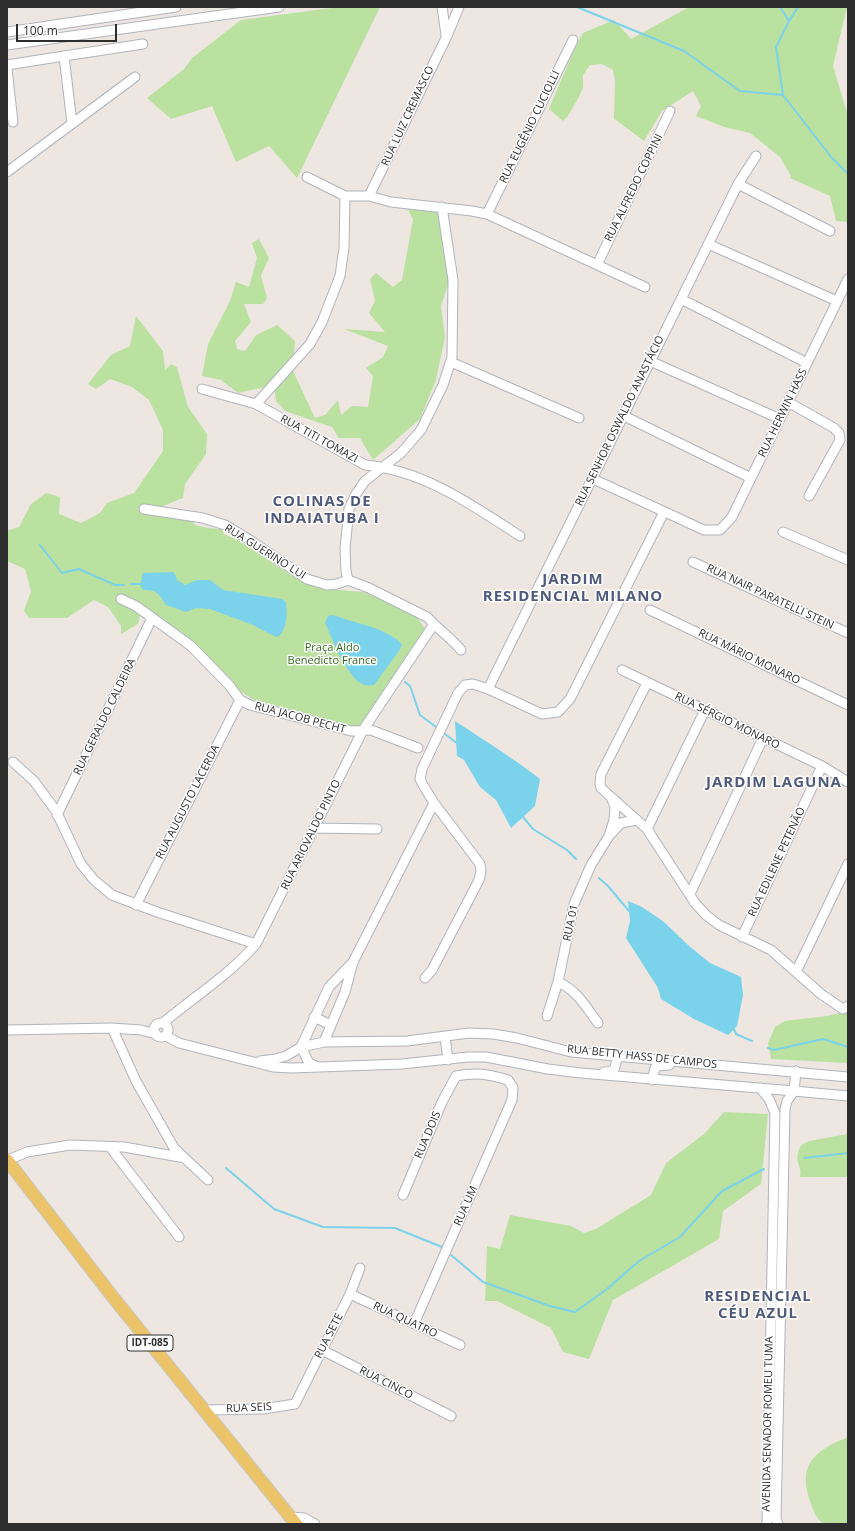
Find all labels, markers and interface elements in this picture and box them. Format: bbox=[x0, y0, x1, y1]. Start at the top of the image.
scale bar bbox=[18, 16, 119, 42]
text: 100 m bbox=[23, 22, 58, 39]
street label: RUA LUIZ CREMASCO bbox=[379, 64, 437, 168]
street label: RUA EUGÊNIO CUCIOLLI bbox=[497, 69, 563, 185]
street label: RUA ALFREDO COPPINI bbox=[602, 132, 666, 244]
street label: RUA SENHOR OSWALDO ANASTÁCIO bbox=[573, 334, 667, 508]
street label: RUA HERWIN HASS bbox=[756, 366, 810, 460]
street label: RUA TITI TOMAZI bbox=[278, 412, 360, 466]
district label: COLINAS DE INDAIATUBA I bbox=[264, 493, 380, 528]
street label: RUA GUERINO LUI bbox=[222, 522, 308, 582]
street label: RUA NAIR PARATELLI STEIN bbox=[704, 562, 836, 632]
district label: JARDIM RESIDENCIAL MILANO bbox=[483, 571, 663, 606]
street label: RUA MÁRIO MONARO bbox=[696, 627, 802, 687]
park label: Praça Aldo Benedicto France bbox=[288, 641, 376, 667]
street label: RUA GERALDO CALDEIRA bbox=[71, 657, 139, 777]
street label: RUA SÉRGIO MONARO bbox=[672, 690, 782, 752]
street label: RUA JACOB PECHT bbox=[253, 699, 347, 737]
street label: RUA AUGUSTO LACERDA bbox=[153, 743, 223, 861]
district label: JARDIM LAGUNA bbox=[706, 774, 842, 792]
street label: RUA ARIOVALDO PINTO bbox=[278, 778, 344, 892]
street label: RUA EDILENE PETENÃO bbox=[746, 805, 808, 919]
street label: RUA 01 bbox=[561, 903, 581, 943]
street label: RUA BETTY HASS DE CAMPOS bbox=[566, 1043, 718, 1071]
street label: RUA DOIS bbox=[412, 1109, 444, 1161]
street label: RUA UM bbox=[451, 1184, 481, 1228]
district label: RESIDENCIAL CÉU AZUL bbox=[704, 1288, 812, 1323]
street label: RUA QUATRO bbox=[371, 1299, 439, 1341]
street label: RUA SETE bbox=[312, 1311, 346, 1361]
road number: IDT-085 bbox=[127, 1335, 173, 1351]
street label: AVENIDA SENADOR ROMEU TUMA bbox=[760, 1336, 776, 1512]
street label: RUA CINCO bbox=[357, 1364, 415, 1402]
street label: RUA SEIS bbox=[226, 1400, 272, 1416]

